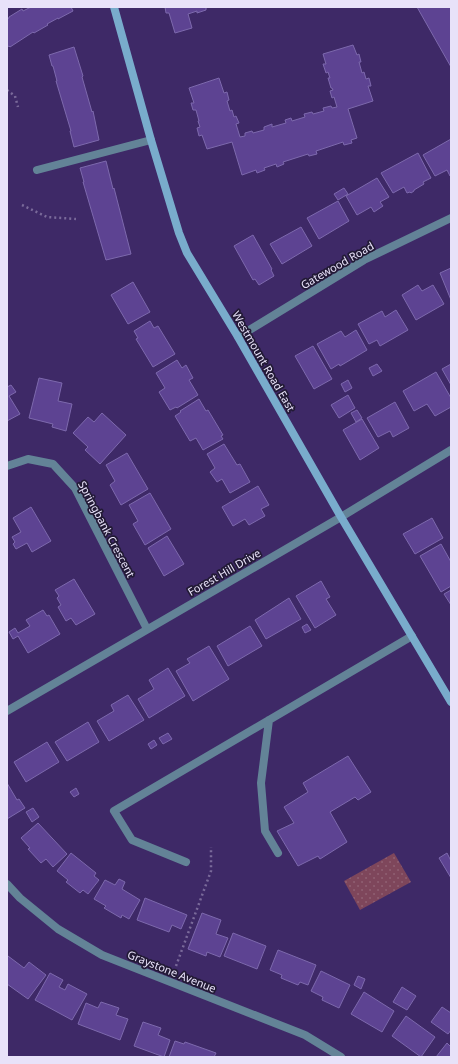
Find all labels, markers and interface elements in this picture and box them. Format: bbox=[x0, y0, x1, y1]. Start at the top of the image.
street label: Gatewood Road bbox=[298, 238, 376, 292]
street label: Westmount Road East bbox=[229, 308, 299, 414]
street label: Springbank Crescent bbox=[75, 478, 139, 580]
street label: Forest Hill Drive bbox=[185, 545, 263, 599]
street label: Graystone Avenue bbox=[125, 946, 219, 996]

